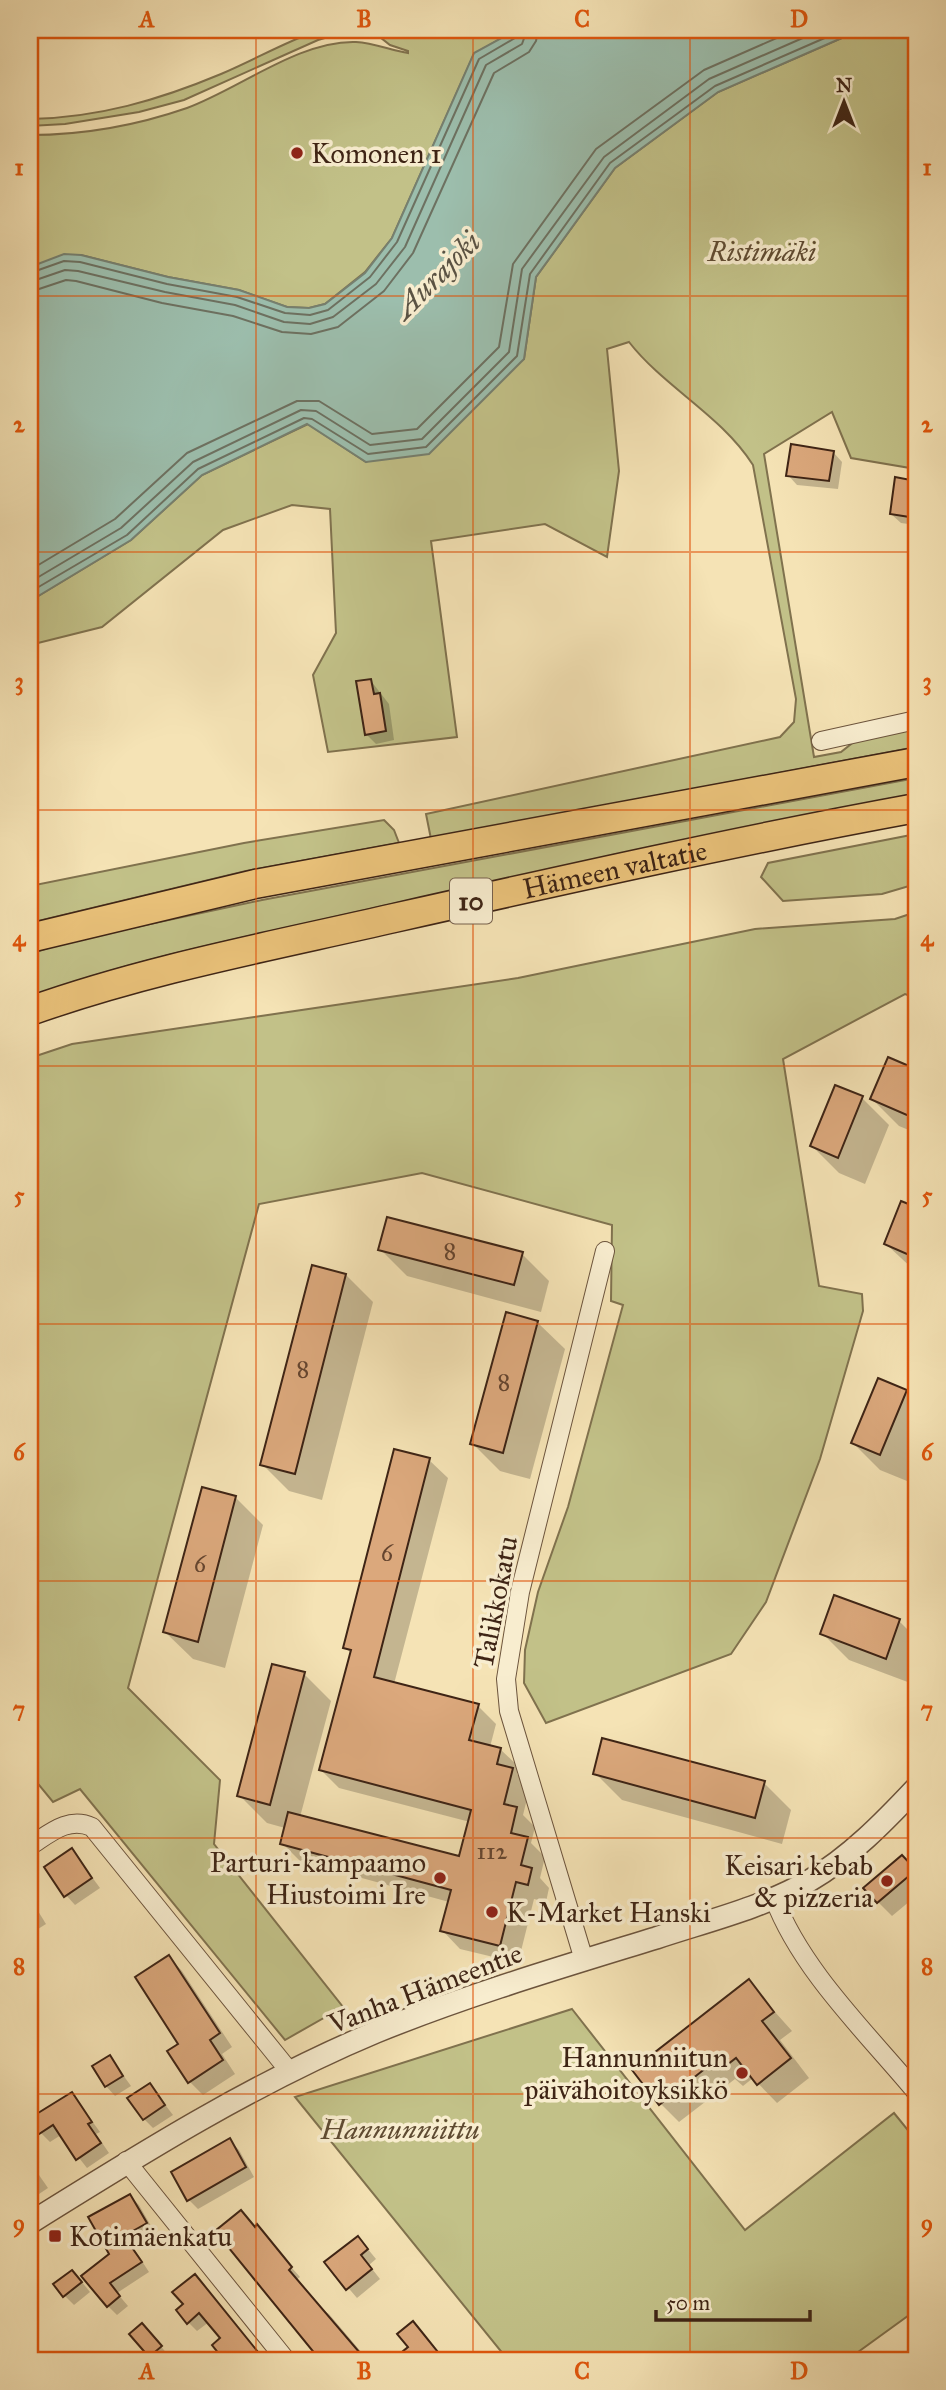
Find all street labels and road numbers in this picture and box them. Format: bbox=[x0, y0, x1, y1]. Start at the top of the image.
street label: Hämeen valtatie bbox=[519, 833, 710, 907]
road number: 10 bbox=[450, 879, 492, 924]
street label: Talikkokatu bbox=[466, 1533, 525, 1671]
street label: Vanha Hämeentie bbox=[322, 1935, 527, 2042]

